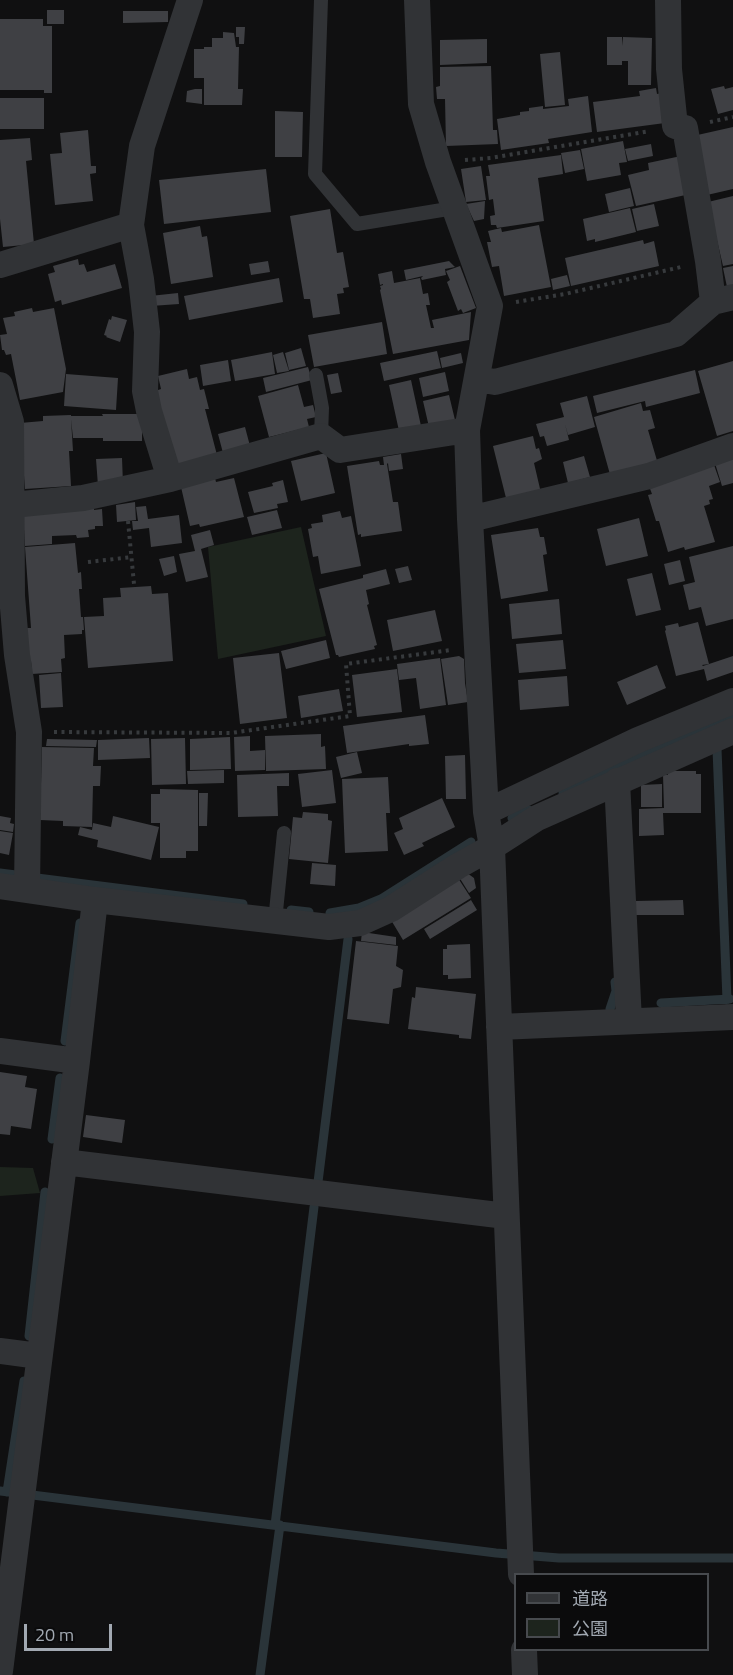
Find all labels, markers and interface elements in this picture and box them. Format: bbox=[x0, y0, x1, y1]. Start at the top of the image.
legend bbox=[514, 1573, 709, 1651]
text: 道路 bbox=[572, 1585, 608, 1612]
scale bar bbox=[27, 1612, 116, 1650]
text: 公園 bbox=[572, 1615, 608, 1642]
text: 20 m bbox=[35, 1621, 74, 1648]

